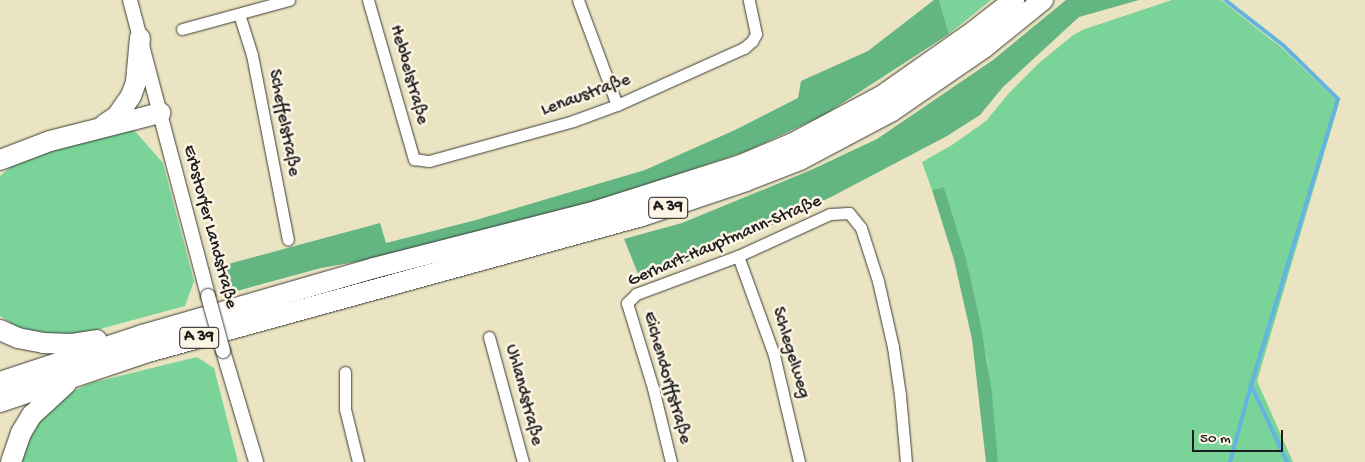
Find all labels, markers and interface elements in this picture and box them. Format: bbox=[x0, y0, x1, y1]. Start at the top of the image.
street label: Hebbelstraße bbox=[384, 23, 432, 127]
street label: Scheffelstraße bbox=[262, 68, 304, 178]
street label: Lenaustraße bbox=[538, 70, 634, 122]
street label: Erbstorfer Landstraße bbox=[177, 143, 241, 311]
street label: Gerhart-Hauptmann-Straße bbox=[625, 191, 825, 293]
road number: A 39 bbox=[648, 194, 688, 222]
street label: Schlegelweg bbox=[766, 305, 814, 401]
street label: Eichendorffstraße bbox=[637, 309, 695, 447]
road number: A 39 bbox=[179, 324, 219, 352]
street label: Uhlandstraße bbox=[499, 342, 547, 448]
scale bar bbox=[1195, 420, 1286, 452]
text: 50 m bbox=[1200, 430, 1231, 448]

